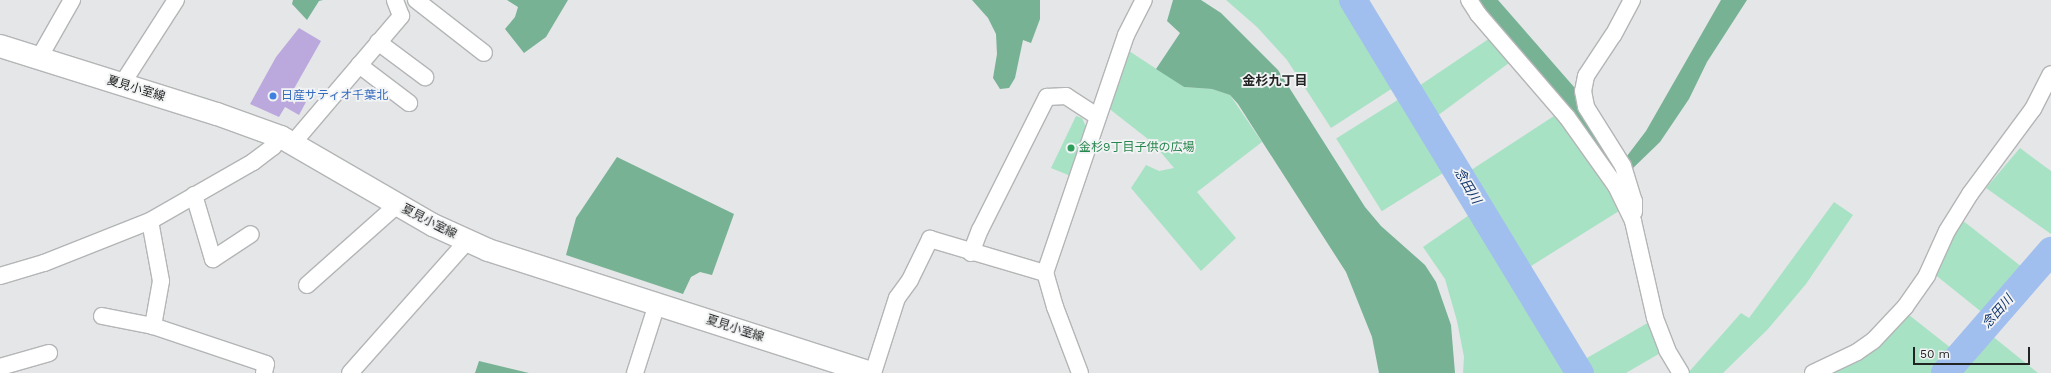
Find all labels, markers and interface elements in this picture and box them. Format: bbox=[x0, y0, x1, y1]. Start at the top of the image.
street label: 夏見小室線 bbox=[105, 73, 167, 105]
district label: 金杉九丁目 bbox=[1243, 73, 1307, 89]
place label: 日産サティオ千葉北 bbox=[281, 89, 389, 103]
marker: 日産サティオ千葉北 bbox=[268, 91, 278, 101]
place label: 金杉9丁目子供の広場 bbox=[1079, 141, 1194, 155]
marker: 金杉9丁目子供の広場 bbox=[1066, 143, 1076, 153]
water label: 念田川 bbox=[1450, 165, 1484, 207]
street label: 夏見小室線 bbox=[399, 202, 459, 242]
water label: 念田川 bbox=[1979, 292, 2017, 332]
street label: 夏見小室線 bbox=[704, 313, 766, 345]
scale bar bbox=[1915, 339, 2032, 365]
text: 50 m bbox=[1920, 347, 1950, 361]

